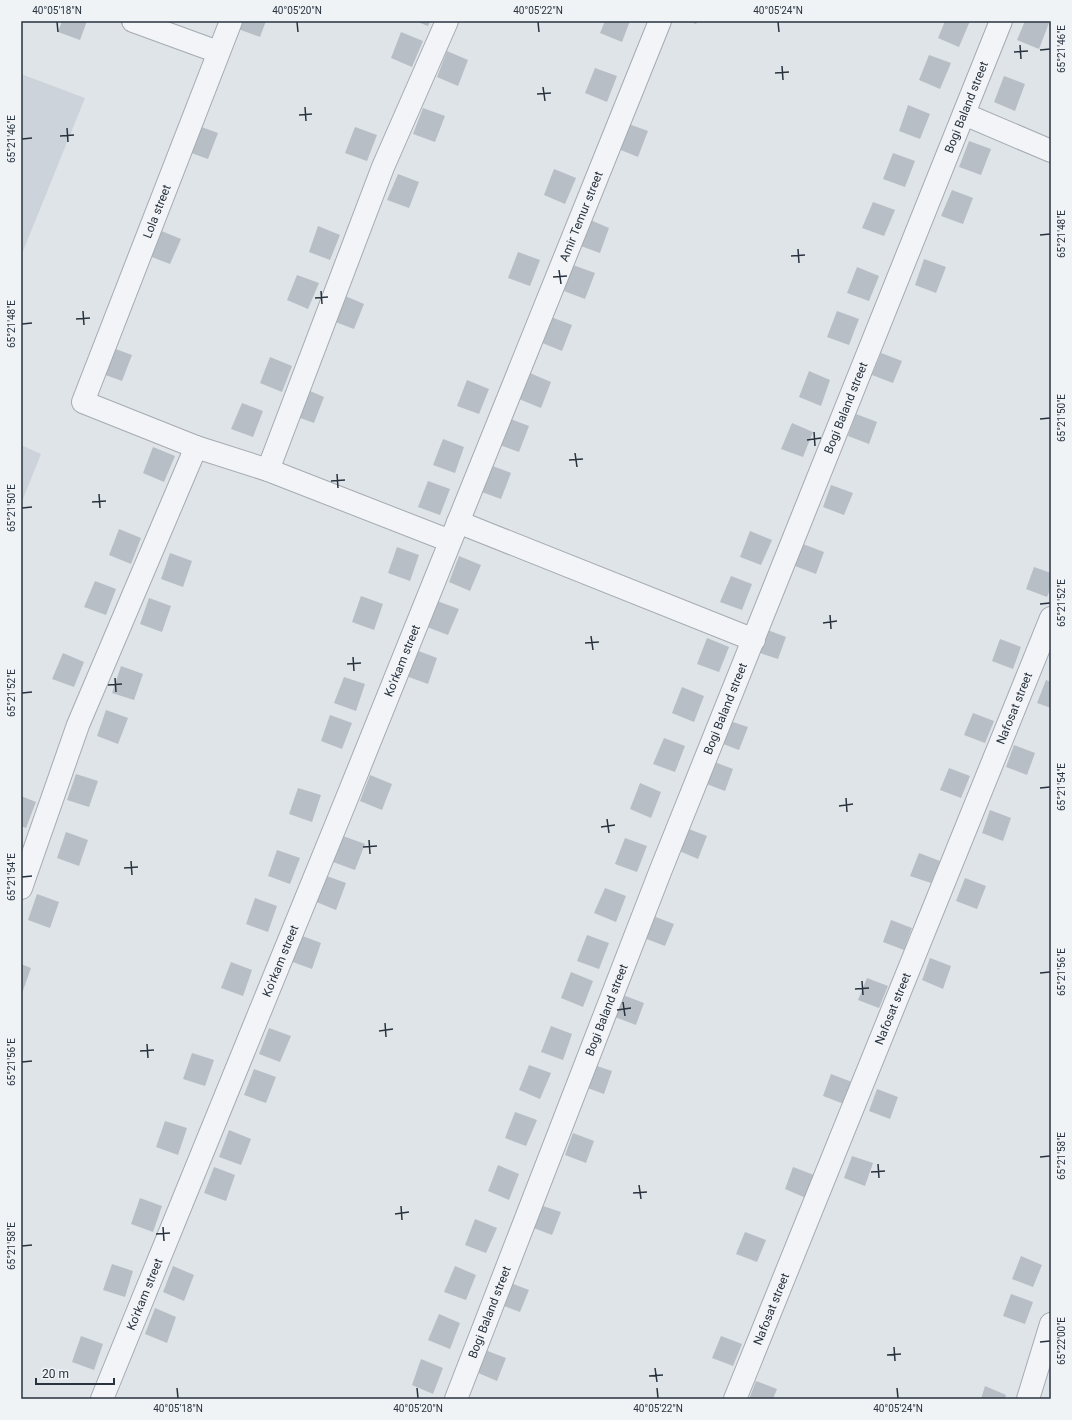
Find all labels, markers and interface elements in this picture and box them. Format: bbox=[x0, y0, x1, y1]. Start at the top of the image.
text: 40°05'18"N bbox=[32, 5, 82, 16]
text: 40°05'20"N bbox=[272, 5, 322, 16]
text: 40°05'22"N bbox=[513, 5, 563, 16]
text: 40°05'24"N bbox=[753, 5, 803, 16]
text: 65°21'46"E bbox=[1056, 25, 1067, 73]
street label: Bogi Baland street bbox=[942, 59, 991, 155]
text: 65°21'46"E bbox=[6, 115, 17, 163]
street label: Amir Temur street bbox=[557, 169, 606, 264]
street label: Lola street bbox=[140, 183, 174, 240]
text: 65°21'48"E bbox=[1056, 210, 1067, 258]
text: 65°21'48"E bbox=[6, 300, 17, 348]
street label: Bogi Baland street bbox=[821, 360, 871, 456]
text: 65°21'50"E bbox=[1056, 394, 1067, 442]
text: 65°21'50"E bbox=[6, 484, 17, 532]
text: 65°21'52"E bbox=[1056, 579, 1067, 627]
street label: Ko'rkam street bbox=[381, 623, 423, 699]
street label: Bogi Baland street bbox=[701, 661, 750, 757]
text: 65°21'52"E bbox=[6, 669, 17, 717]
street label: Nafosat street bbox=[994, 670, 1035, 747]
text: 65°21'54"E bbox=[1056, 763, 1067, 811]
text: 65°21'54"E bbox=[6, 853, 17, 901]
street label: Ko'rkam street bbox=[260, 923, 301, 999]
text: 65°21'56"E bbox=[1056, 948, 1067, 996]
street label: Bogi Baland street bbox=[582, 962, 631, 1058]
street label: Nafosat street bbox=[872, 971, 914, 1047]
text: 65°21'56"E bbox=[6, 1038, 17, 1086]
text: 65°21'58"E bbox=[1056, 1132, 1067, 1180]
text: 65°21'58"E bbox=[6, 1222, 17, 1270]
street label: Ko'rkam street bbox=[124, 1256, 166, 1332]
street label: Bogi Baland street bbox=[465, 1264, 514, 1360]
street label: Nafosat street bbox=[751, 1271, 792, 1347]
text: 65°22'00"E bbox=[1056, 1317, 1067, 1365]
scale bar bbox=[36, 1360, 114, 1386]
text: 20 m bbox=[42, 1367, 69, 1381]
text: 40°05'18"N bbox=[153, 1403, 203, 1414]
text: 40°05'20"N bbox=[393, 1403, 443, 1414]
text: 40°05'22"N bbox=[633, 1403, 683, 1414]
text: 40°05'24"N bbox=[873, 1403, 923, 1414]

